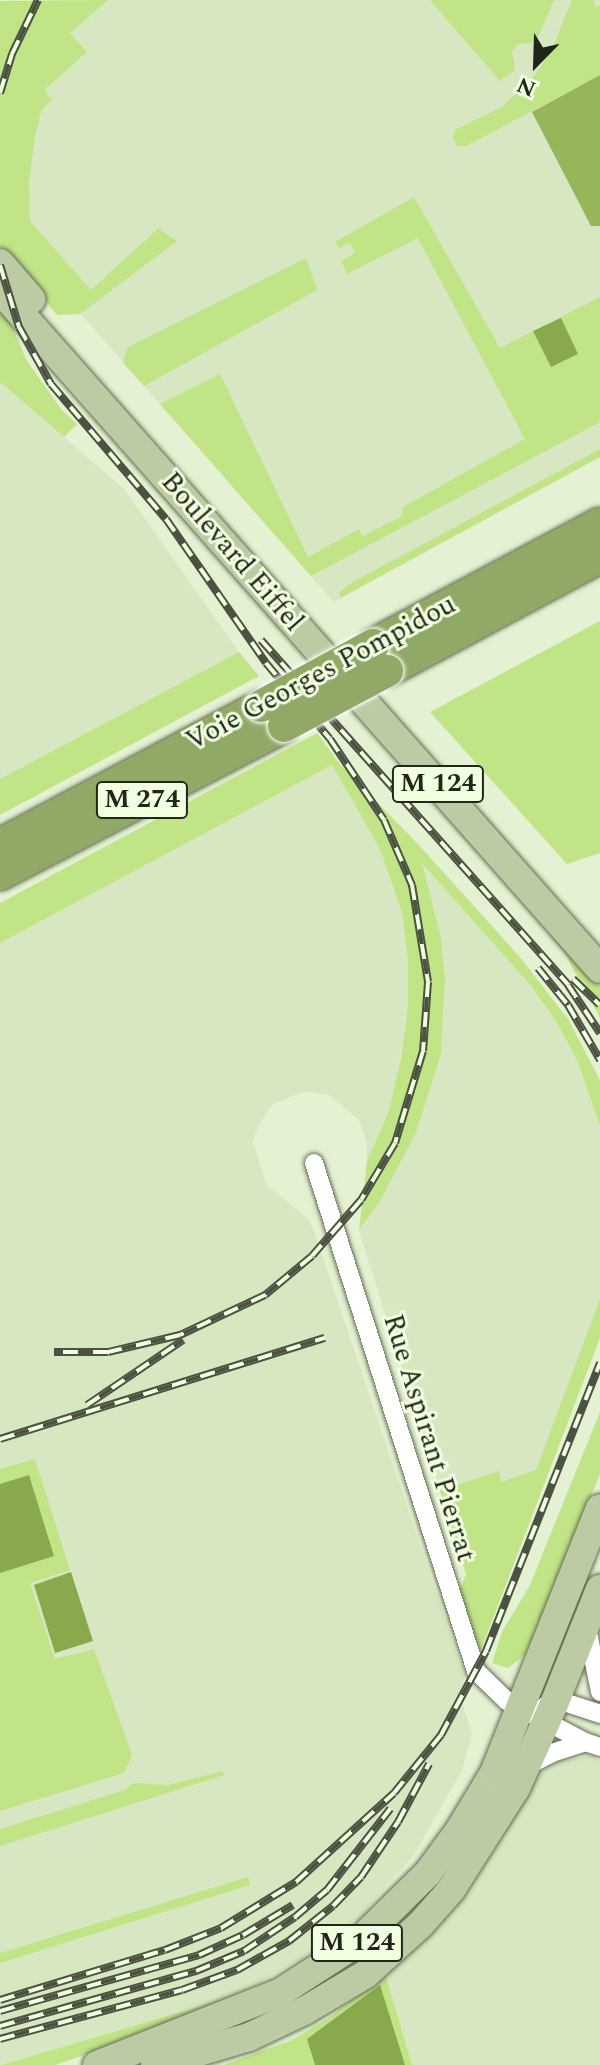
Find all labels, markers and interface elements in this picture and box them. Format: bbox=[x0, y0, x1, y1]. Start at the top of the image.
north arrow bbox=[496, 24, 576, 104]
text: N bbox=[512, 68, 541, 105]
street label: Boulevard Eiffel bbox=[154, 465, 310, 639]
street label: Voie Georges Pompidou bbox=[181, 588, 461, 758]
road number: M 124 bbox=[390, 762, 486, 806]
road number: M 274 bbox=[94, 778, 190, 822]
street label: Rue Aspirant Pierrat bbox=[375, 1310, 483, 1566]
road number: M 124 bbox=[309, 1921, 405, 1965]

